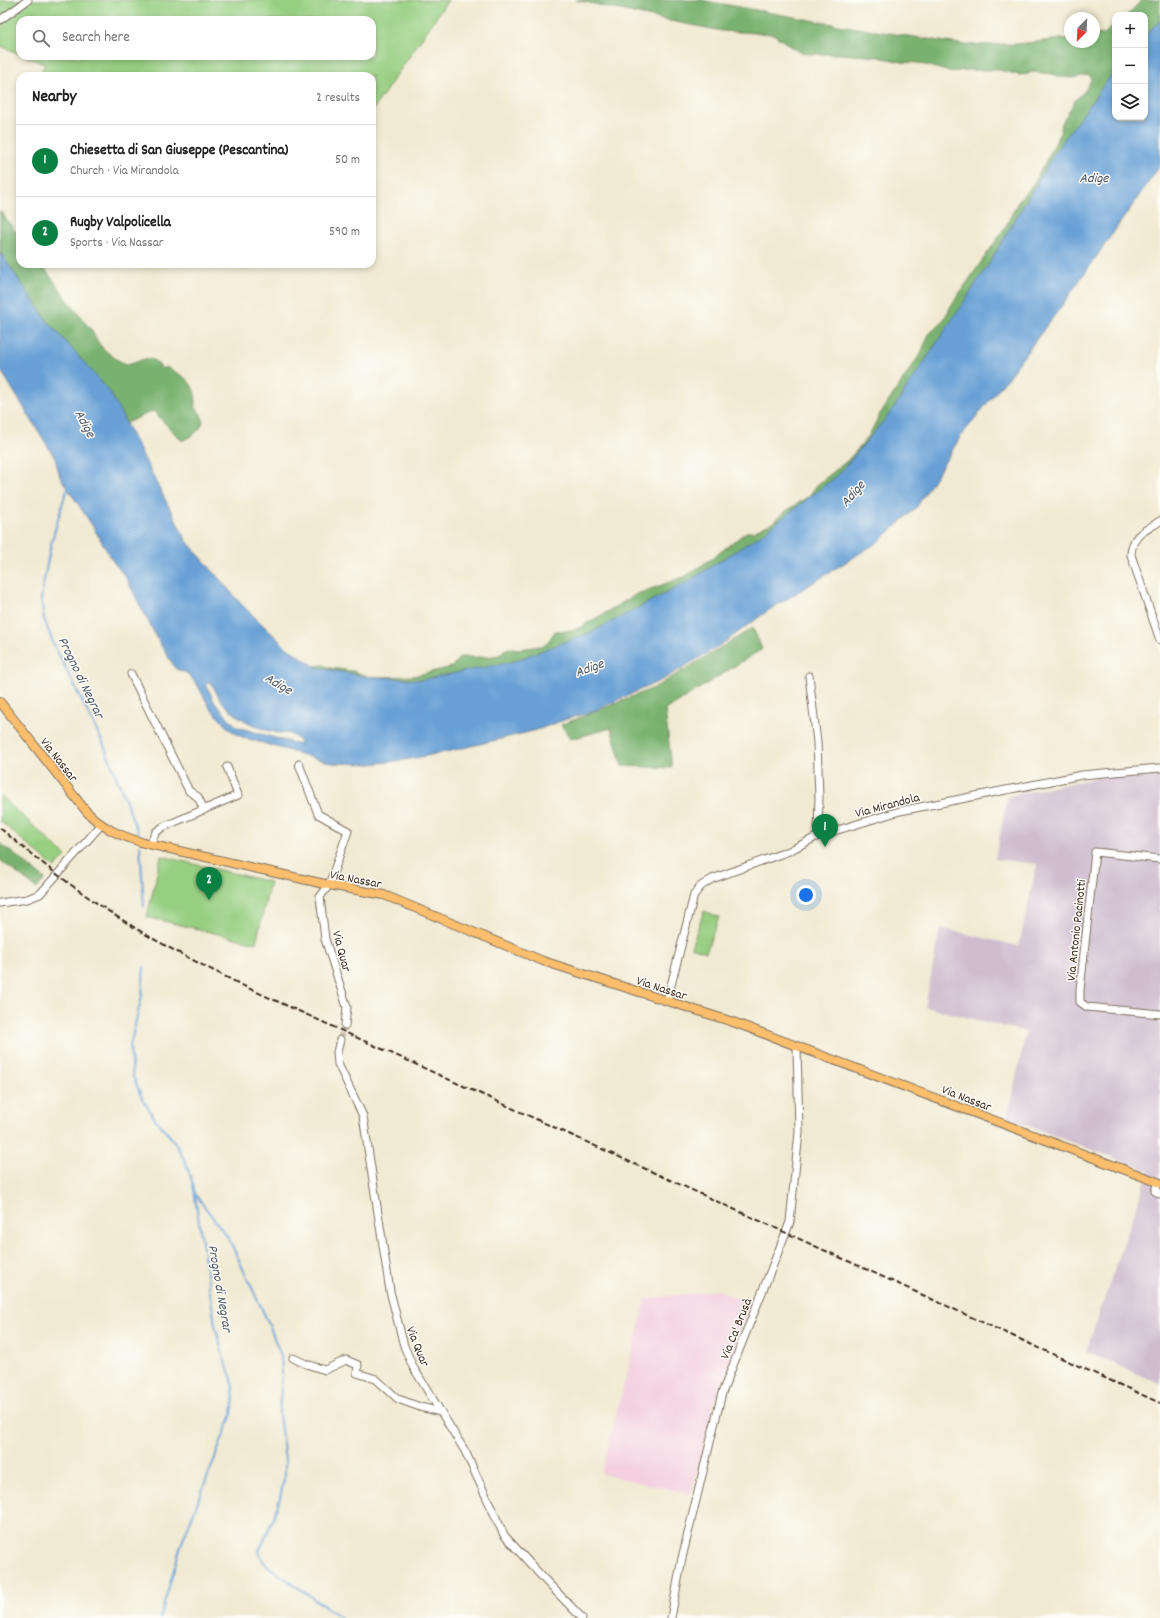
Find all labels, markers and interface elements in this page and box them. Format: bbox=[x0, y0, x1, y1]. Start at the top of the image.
north arrow bbox=[1064, 12, 1100, 48]
map controls bbox=[1112, 12, 1148, 120]
button: + bbox=[1112, 12, 1148, 48]
search box bbox=[16, 16, 376, 60]
icon: search bbox=[30, 27, 52, 49]
text: Search here bbox=[62, 27, 130, 49]
button: − bbox=[1112, 48, 1148, 84]
button: layers bbox=[1112, 84, 1148, 120]
text: Nearby bbox=[32, 86, 76, 110]
text: 2 results bbox=[316, 89, 360, 108]
text: Chiesetta di San Giuseppe (Pescantina) bbox=[70, 140, 288, 162]
text: 1 bbox=[44, 151, 46, 170]
text: 50 m bbox=[335, 151, 360, 170]
text: Church · Via Mirandola bbox=[70, 162, 179, 181]
water label: Adige bbox=[1079, 169, 1109, 189]
text: Rugby Valpolicella bbox=[70, 212, 171, 234]
text: 2 bbox=[42, 223, 48, 242]
text: 590 m bbox=[329, 223, 360, 242]
text: Sports · Via Nassar bbox=[70, 234, 164, 253]
water label: Adige bbox=[69, 406, 100, 442]
water label: Adige bbox=[836, 476, 871, 512]
water label: Progno di Negrar bbox=[52, 634, 109, 724]
water label: Adige bbox=[573, 654, 608, 683]
water label: Adige bbox=[260, 669, 296, 701]
street label: Via Nassar bbox=[35, 734, 82, 787]
street label: Via Mirandola bbox=[853, 789, 923, 824]
pin: 1 bbox=[812, 814, 838, 847]
street label: Via Nassar bbox=[328, 866, 383, 895]
pin: 2 bbox=[196, 867, 222, 900]
street label: Via Antonio Pacinotti bbox=[1063, 878, 1092, 982]
your location bbox=[796, 885, 816, 905]
street label: Via Quar bbox=[326, 929, 355, 974]
street label: Via Nassar bbox=[634, 972, 689, 1007]
street label: Via Nassar bbox=[938, 1081, 994, 1118]
water label: Progno di Negrar bbox=[202, 1243, 237, 1335]
street label: Via Ca' Brusà bbox=[716, 1295, 758, 1362]
street label: Via Quar bbox=[400, 1324, 433, 1370]

